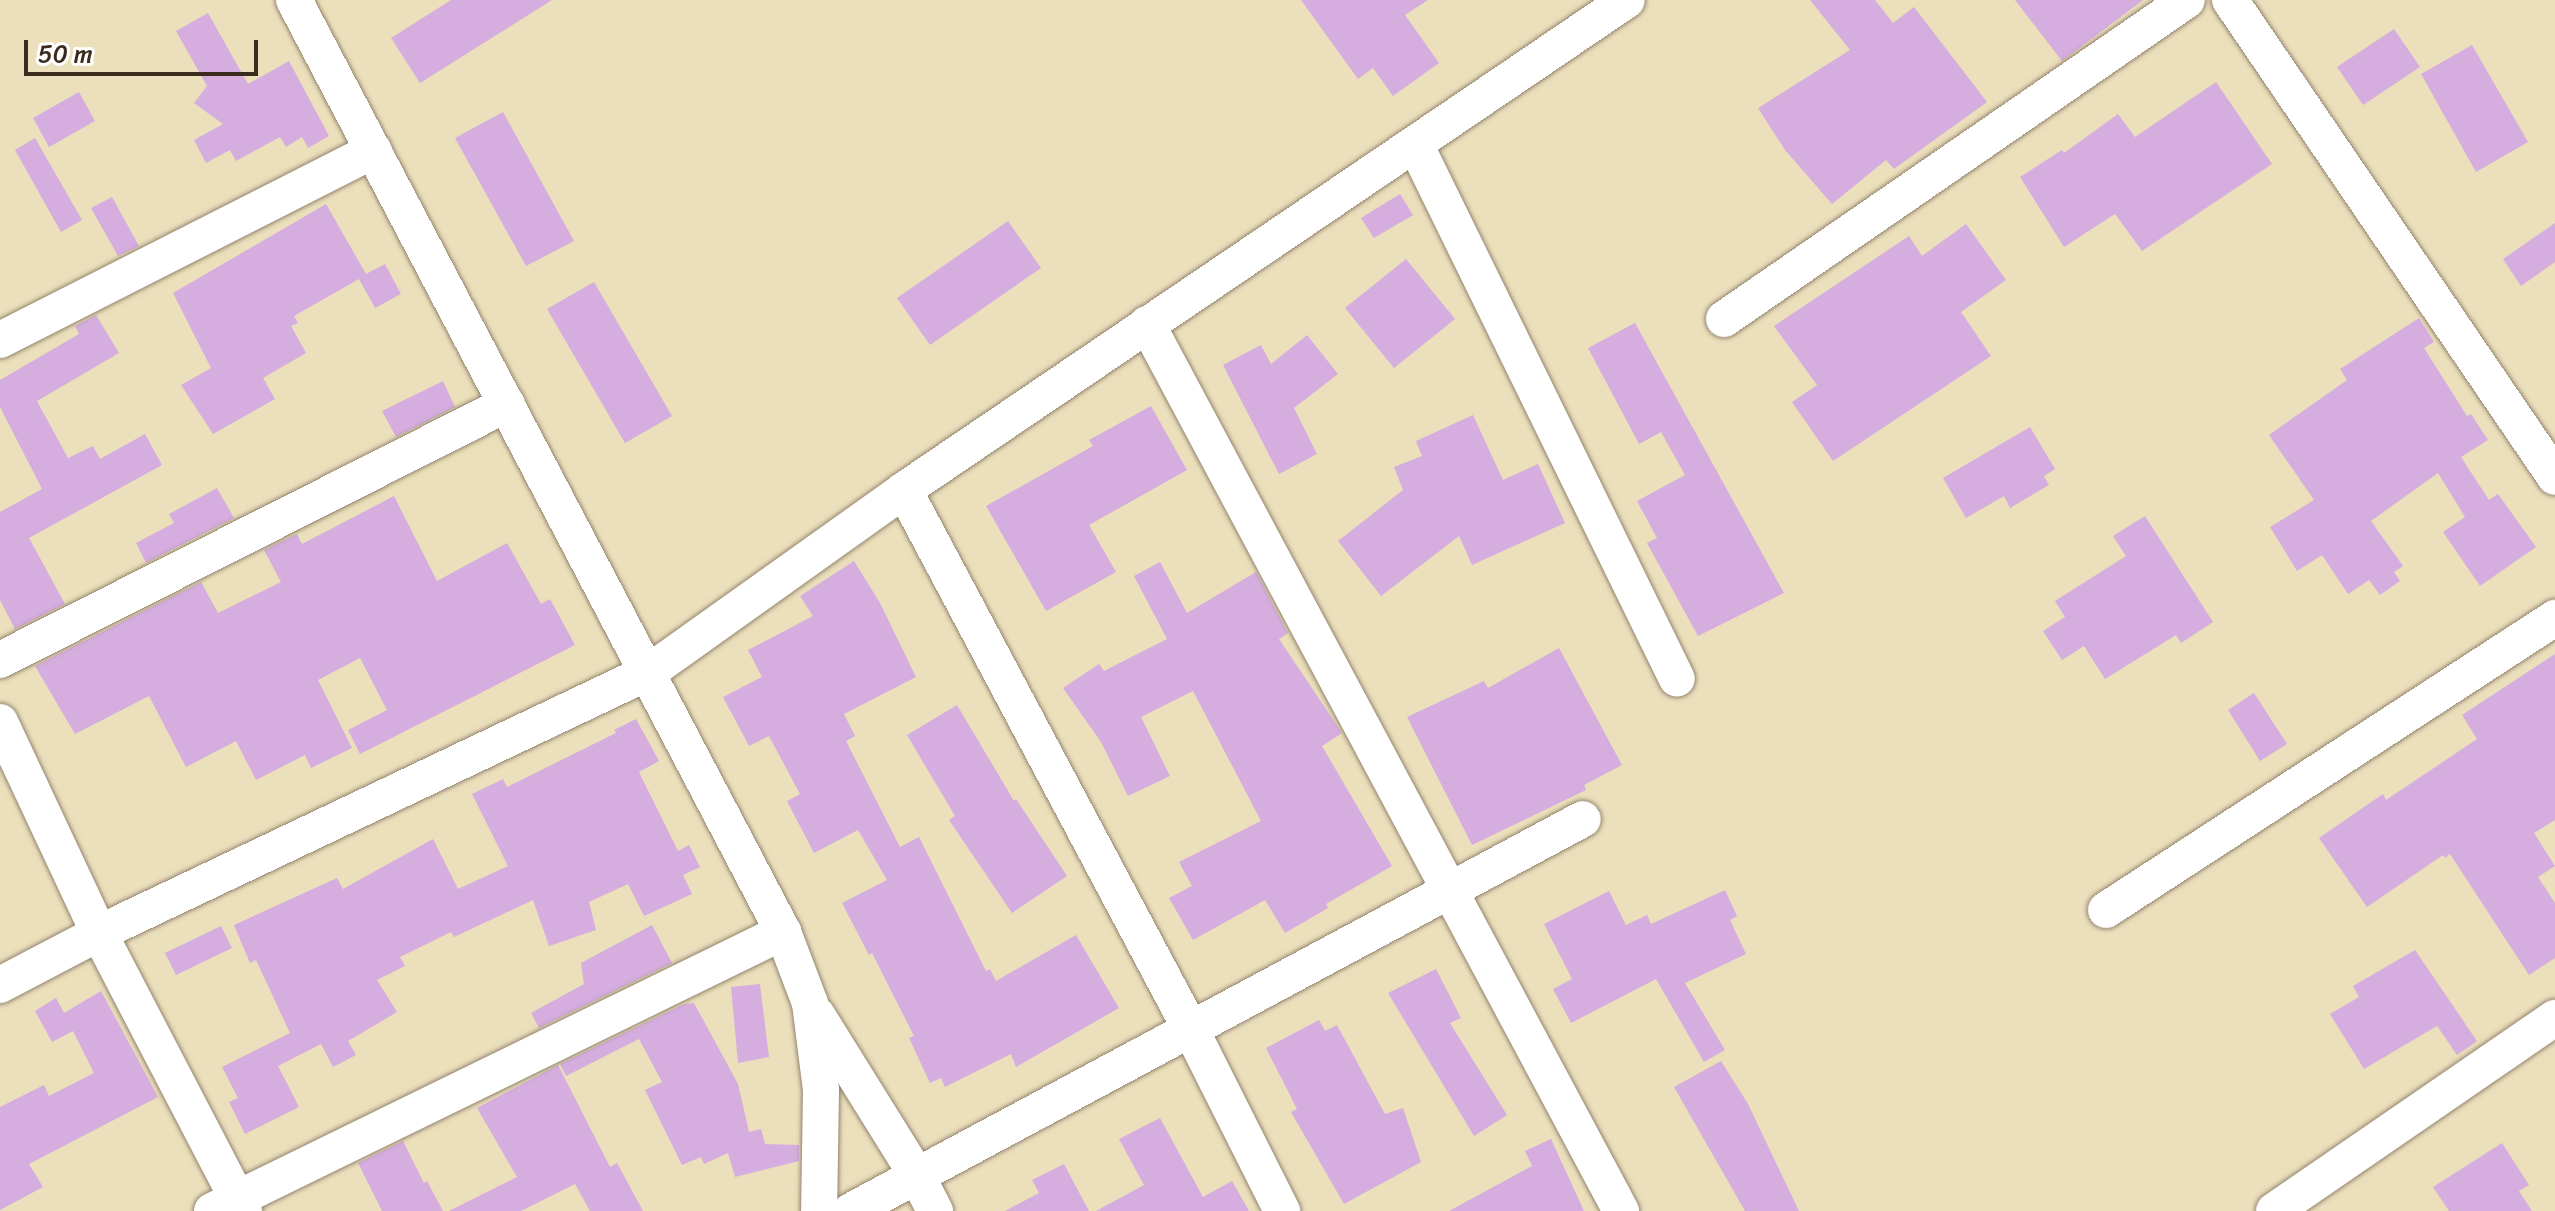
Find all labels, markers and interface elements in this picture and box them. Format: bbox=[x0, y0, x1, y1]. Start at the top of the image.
scale bar bbox=[28, 24, 262, 74]
text: 50 m bbox=[38, 33, 93, 75]

